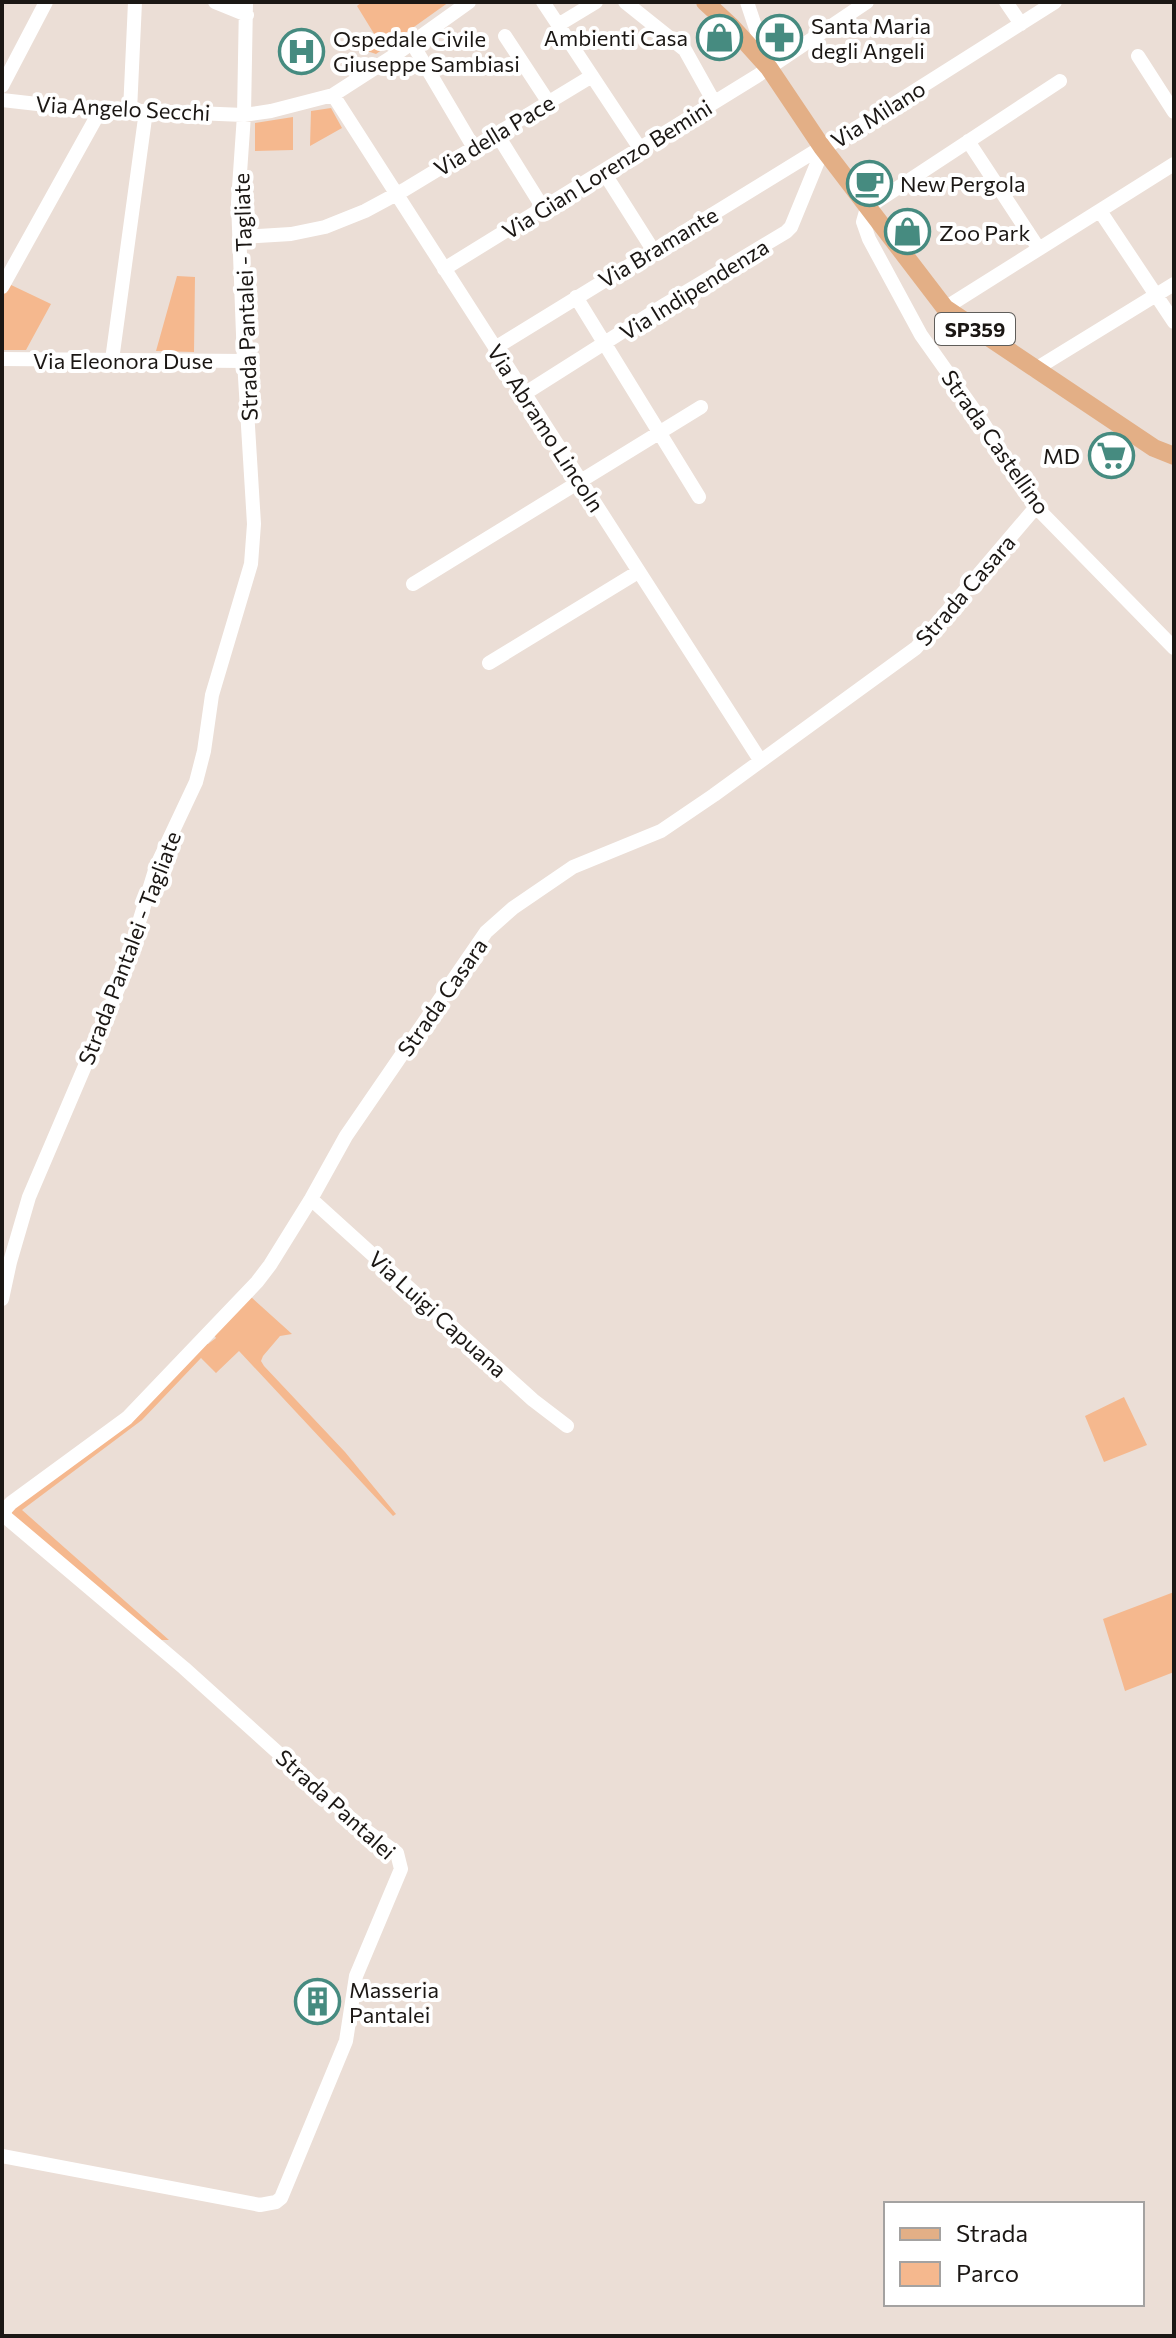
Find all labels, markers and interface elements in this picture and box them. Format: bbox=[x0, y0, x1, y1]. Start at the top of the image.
place label: Santa Maria degli Angeli bbox=[811, 12, 931, 64]
shop icon: Ambienti Casa bbox=[695, 13, 743, 61]
pharmacy icon: Santa Maria degli Angeli bbox=[756, 14, 804, 62]
place label: Ambienti Casa bbox=[544, 24, 688, 51]
place label: Ospedale Civile Giuseppe Sambiasi bbox=[333, 25, 520, 77]
hospital icon: Ospedale Civile Giuseppe Sambiasi bbox=[278, 27, 326, 75]
street label: Via Milano bbox=[826, 74, 930, 154]
street label: Via della Pace bbox=[429, 89, 559, 181]
street label: Via Angelo Secchi bbox=[35, 90, 211, 126]
street label: Via Gian Lorenzo Bemini bbox=[497, 93, 717, 245]
cafe icon: New Pergola bbox=[845, 159, 893, 207]
place label: New Pergola bbox=[900, 170, 1026, 197]
street label: Strada Pantalei - Tagliate bbox=[227, 173, 263, 421]
street label: Via Bramante bbox=[593, 201, 723, 293]
shop icon: Zoo Park bbox=[884, 208, 932, 256]
place label: Zoo Park bbox=[939, 219, 1030, 246]
street label: Via Indipendenza bbox=[615, 232, 773, 346]
road number: SP359 bbox=[935, 313, 1015, 345]
street label: Via Abramo Lincoln bbox=[482, 339, 610, 517]
street label: Via Eleonora Duse bbox=[33, 347, 213, 374]
street label: Strada Castellino bbox=[936, 365, 1056, 519]
supermarket icon: MD bbox=[1087, 431, 1135, 479]
place label: MD bbox=[1043, 442, 1080, 469]
street label: Strada Casara bbox=[909, 529, 1021, 651]
street label: Strada Pantalei - Tagliate bbox=[72, 827, 186, 1069]
street label: Strada Casara bbox=[391, 933, 493, 1061]
street label: Via Luigi Capuana bbox=[363, 1245, 513, 1383]
street label: Strada Pantalei bbox=[271, 1743, 401, 1865]
place label: Masseria Pantalei bbox=[349, 1976, 439, 2028]
building icon: Masseria Pantalei bbox=[294, 1978, 342, 2026]
legend bbox=[884, 2202, 1144, 2306]
text: Strada bbox=[956, 2218, 1028, 2247]
text: Parco bbox=[956, 2258, 1019, 2287]

